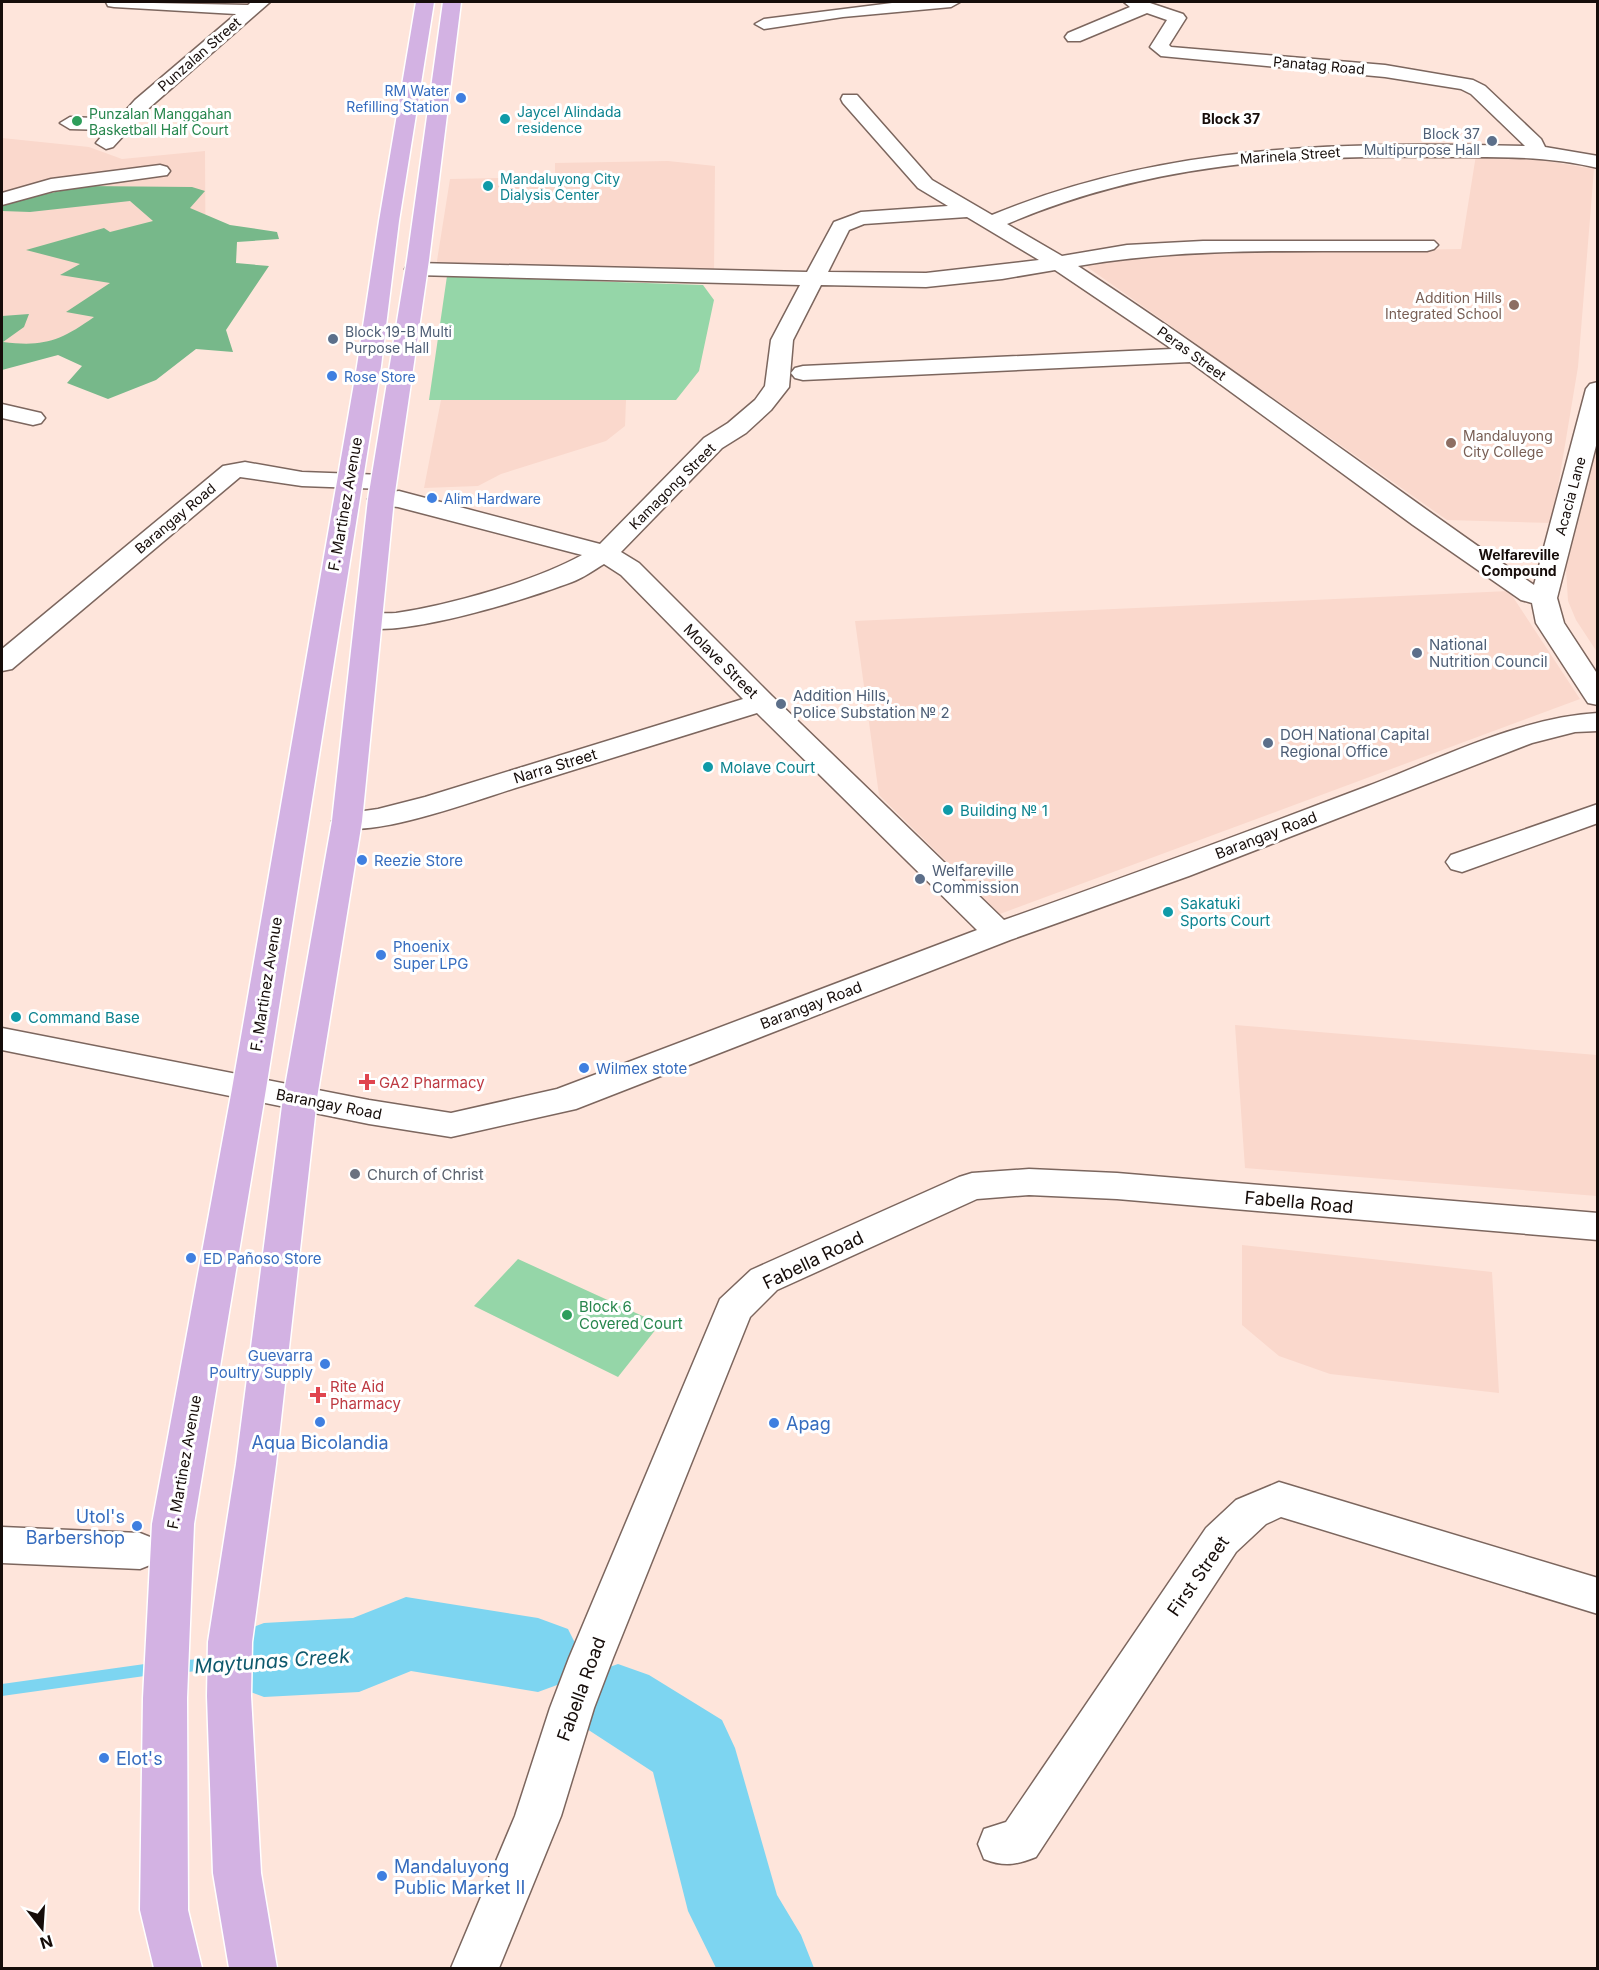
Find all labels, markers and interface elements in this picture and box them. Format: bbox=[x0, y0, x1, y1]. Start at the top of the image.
street label: Punzalan Street bbox=[154, 13, 244, 95]
street label: Panatag Road bbox=[1273, 53, 1365, 77]
place label: RM Water Refilling Station bbox=[346, 82, 449, 115]
marker: RM Water Refilling Station bbox=[454, 91, 468, 105]
place label: Jaycel Alindada residence bbox=[517, 103, 621, 136]
place label: Punzalan Manggahan Basketball Half Court bbox=[89, 105, 232, 138]
district label: Block 37 bbox=[1202, 110, 1260, 127]
marker: Jaycel Alindada residence bbox=[498, 112, 512, 126]
marker: Punzalan Manggahan Basketball Half Court bbox=[70, 114, 84, 128]
place label: Block 37 Multipurpose Hall bbox=[1364, 125, 1480, 158]
marker: Block 37 Multipurpose Hall bbox=[1485, 134, 1499, 148]
street label: Marinela Street bbox=[1239, 143, 1341, 167]
place label: Mandaluyong City Dialysis Center bbox=[500, 170, 620, 203]
marker: Mandaluyong City Dialysis Center bbox=[481, 179, 495, 193]
place label: Addition Hills Integrated School bbox=[1385, 289, 1502, 322]
marker: Addition Hills Integrated School bbox=[1507, 298, 1521, 312]
street label: Peras Street bbox=[1154, 322, 1230, 384]
place label: Block 19-B Multi Purpose Hall bbox=[345, 323, 452, 356]
marker: Block 19-B Multi Purpose Hall bbox=[326, 332, 340, 346]
place label: Rose Store bbox=[344, 368, 416, 385]
marker: Rose Store bbox=[325, 369, 339, 383]
place label: Mandaluyong City College bbox=[1463, 427, 1553, 460]
street label: F. Martinez Avenue bbox=[324, 435, 366, 573]
marker: Mandaluyong City College bbox=[1444, 436, 1458, 450]
street label: Kamagong Street bbox=[625, 439, 719, 533]
street label: Acacia Lane bbox=[1551, 455, 1589, 537]
street label: Barangay Road bbox=[131, 479, 219, 557]
place label: Alim Hardware bbox=[444, 490, 541, 507]
marker: Alim Hardware bbox=[425, 491, 439, 505]
district label: Welfareville Compound bbox=[1479, 546, 1559, 579]
street label: Molave Street bbox=[680, 620, 762, 702]
place label: National Nutrition Council bbox=[1429, 635, 1548, 671]
marker: National Nutrition Council bbox=[1410, 646, 1424, 660]
place label: Addition Hills, Police Substation № 2 bbox=[793, 686, 950, 722]
marker: Addition Hills, Police Substation № 2 bbox=[774, 697, 788, 711]
place label: DOH National Capital Regional Office bbox=[1280, 725, 1429, 761]
marker: DOH National Capital Regional Office bbox=[1261, 736, 1275, 750]
street label: Narra Street bbox=[511, 744, 599, 788]
place label: Molave Court bbox=[720, 758, 815, 777]
marker: Molave Court bbox=[701, 760, 715, 774]
place label: Building № 1 bbox=[960, 801, 1048, 820]
marker: Building № 1 bbox=[941, 803, 955, 817]
street label: Barangay Road bbox=[1212, 807, 1320, 863]
place label: Reezie Store bbox=[374, 851, 463, 870]
marker: Reezie Store bbox=[355, 853, 369, 867]
place label: Welfareville Commission bbox=[932, 861, 1019, 897]
marker: Welfareville Commission bbox=[913, 872, 927, 886]
place label: Sakatuki Sports Court bbox=[1180, 894, 1270, 930]
marker: Sakatuki Sports Court bbox=[1161, 905, 1175, 919]
street label: F. Martinez Avenue bbox=[246, 915, 286, 1053]
place label: Phoenix Super LPG bbox=[393, 937, 469, 973]
marker: Phoenix Super LPG bbox=[374, 948, 388, 962]
street label: Barangay Road bbox=[757, 977, 865, 1033]
place label: Command Base bbox=[28, 1008, 140, 1027]
marker: Command Base bbox=[9, 1010, 23, 1024]
place label: Wilmex stote bbox=[596, 1059, 687, 1078]
marker: Wilmex stote bbox=[577, 1061, 591, 1075]
place label: GA2 Pharmacy bbox=[379, 1073, 485, 1092]
marker: GA2 Pharmacy bbox=[360, 1075, 374, 1089]
street label: Barangay Road bbox=[274, 1084, 384, 1124]
place label: Church of Christ bbox=[367, 1165, 484, 1184]
marker: Church of Christ bbox=[348, 1167, 362, 1181]
street label: Fabella Road bbox=[1244, 1187, 1354, 1217]
street label: Fabella Road bbox=[759, 1227, 867, 1293]
place label: ED Pañoso Store bbox=[203, 1249, 322, 1268]
marker: ED Pañoso Store bbox=[184, 1251, 198, 1265]
place label: Block 6 Covered Court bbox=[579, 1297, 683, 1333]
marker: Block 6 Covered Court bbox=[560, 1308, 574, 1322]
place label: Guevarra Poultry Supply bbox=[209, 1346, 314, 1382]
marker: Guevarra Poultry Supply bbox=[318, 1357, 332, 1371]
place label: Rite Aid Pharmacy bbox=[330, 1377, 402, 1413]
marker: Rite Aid Pharmacy bbox=[311, 1388, 325, 1402]
street label: F. Martinez Avenue bbox=[163, 1393, 205, 1531]
place label: Apag bbox=[786, 1413, 831, 1434]
marker: Aqua Bicolandia bbox=[313, 1415, 327, 1429]
marker: Apag bbox=[767, 1416, 781, 1430]
place label: Aqua Bicolandia bbox=[251, 1432, 389, 1453]
place label: Utol's Barbershop bbox=[26, 1506, 125, 1548]
marker: Utol's Barbershop bbox=[130, 1519, 144, 1533]
street label: First Street bbox=[1163, 1532, 1233, 1620]
street label: Fabella Road bbox=[552, 1634, 610, 1744]
water label: Maytunas Creek bbox=[193, 1644, 352, 1678]
place label: Elot's bbox=[116, 1748, 163, 1769]
marker: Elot's bbox=[97, 1751, 111, 1765]
place label: Mandaluyong Public Market II bbox=[394, 1856, 525, 1898]
marker: Mandaluyong Public Market II bbox=[375, 1869, 389, 1883]
north arrow bbox=[12, 1898, 72, 1958]
text: N bbox=[38, 1931, 55, 1954]

